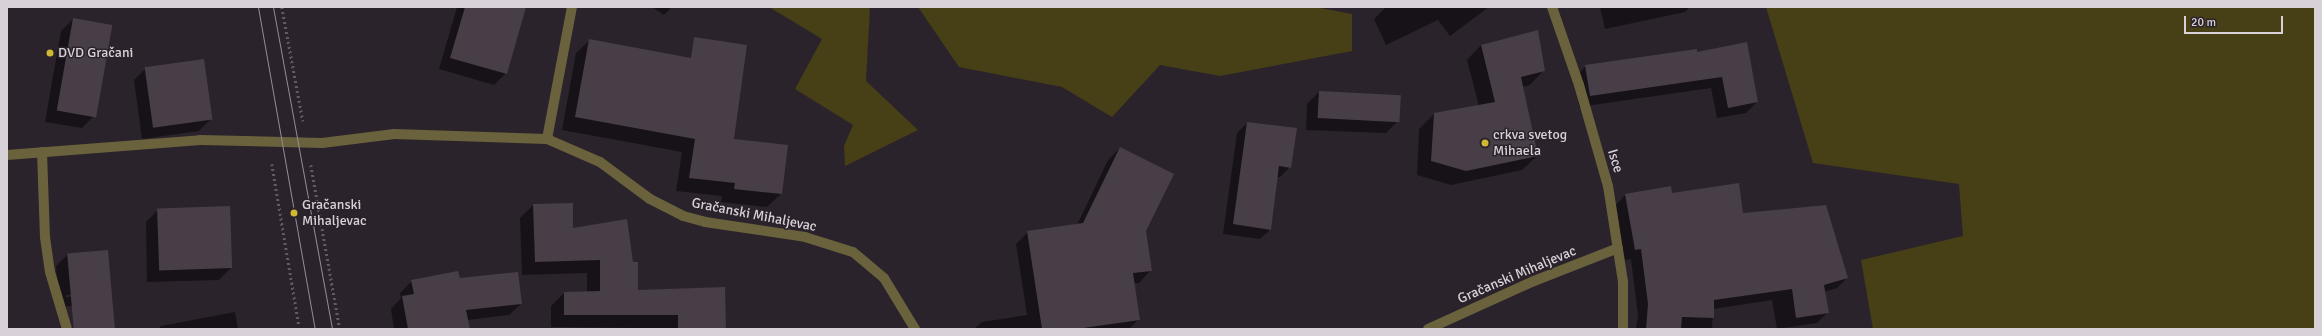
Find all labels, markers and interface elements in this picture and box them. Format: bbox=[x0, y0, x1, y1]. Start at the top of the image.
scale bar bbox=[2186, 8, 2285, 34]
text: 20 m bbox=[2191, 15, 2216, 30]
place label: DVD Gračani bbox=[58, 45, 133, 61]
marker: DVD Gračani bbox=[45, 48, 55, 58]
place label: crkva svetog Mihaela bbox=[1493, 127, 1567, 160]
marker: crkva svetog Mihaela bbox=[1480, 138, 1490, 148]
street label: Isce bbox=[1603, 147, 1627, 175]
street label: Gračanski Mihaljevac bbox=[690, 195, 818, 235]
place label: Gračanski Mihaljevac bbox=[302, 197, 367, 230]
marker: Gračanski Mihaljevac bbox=[289, 208, 299, 218]
street label: Gračanski Mihaljevac bbox=[1455, 242, 1579, 308]

